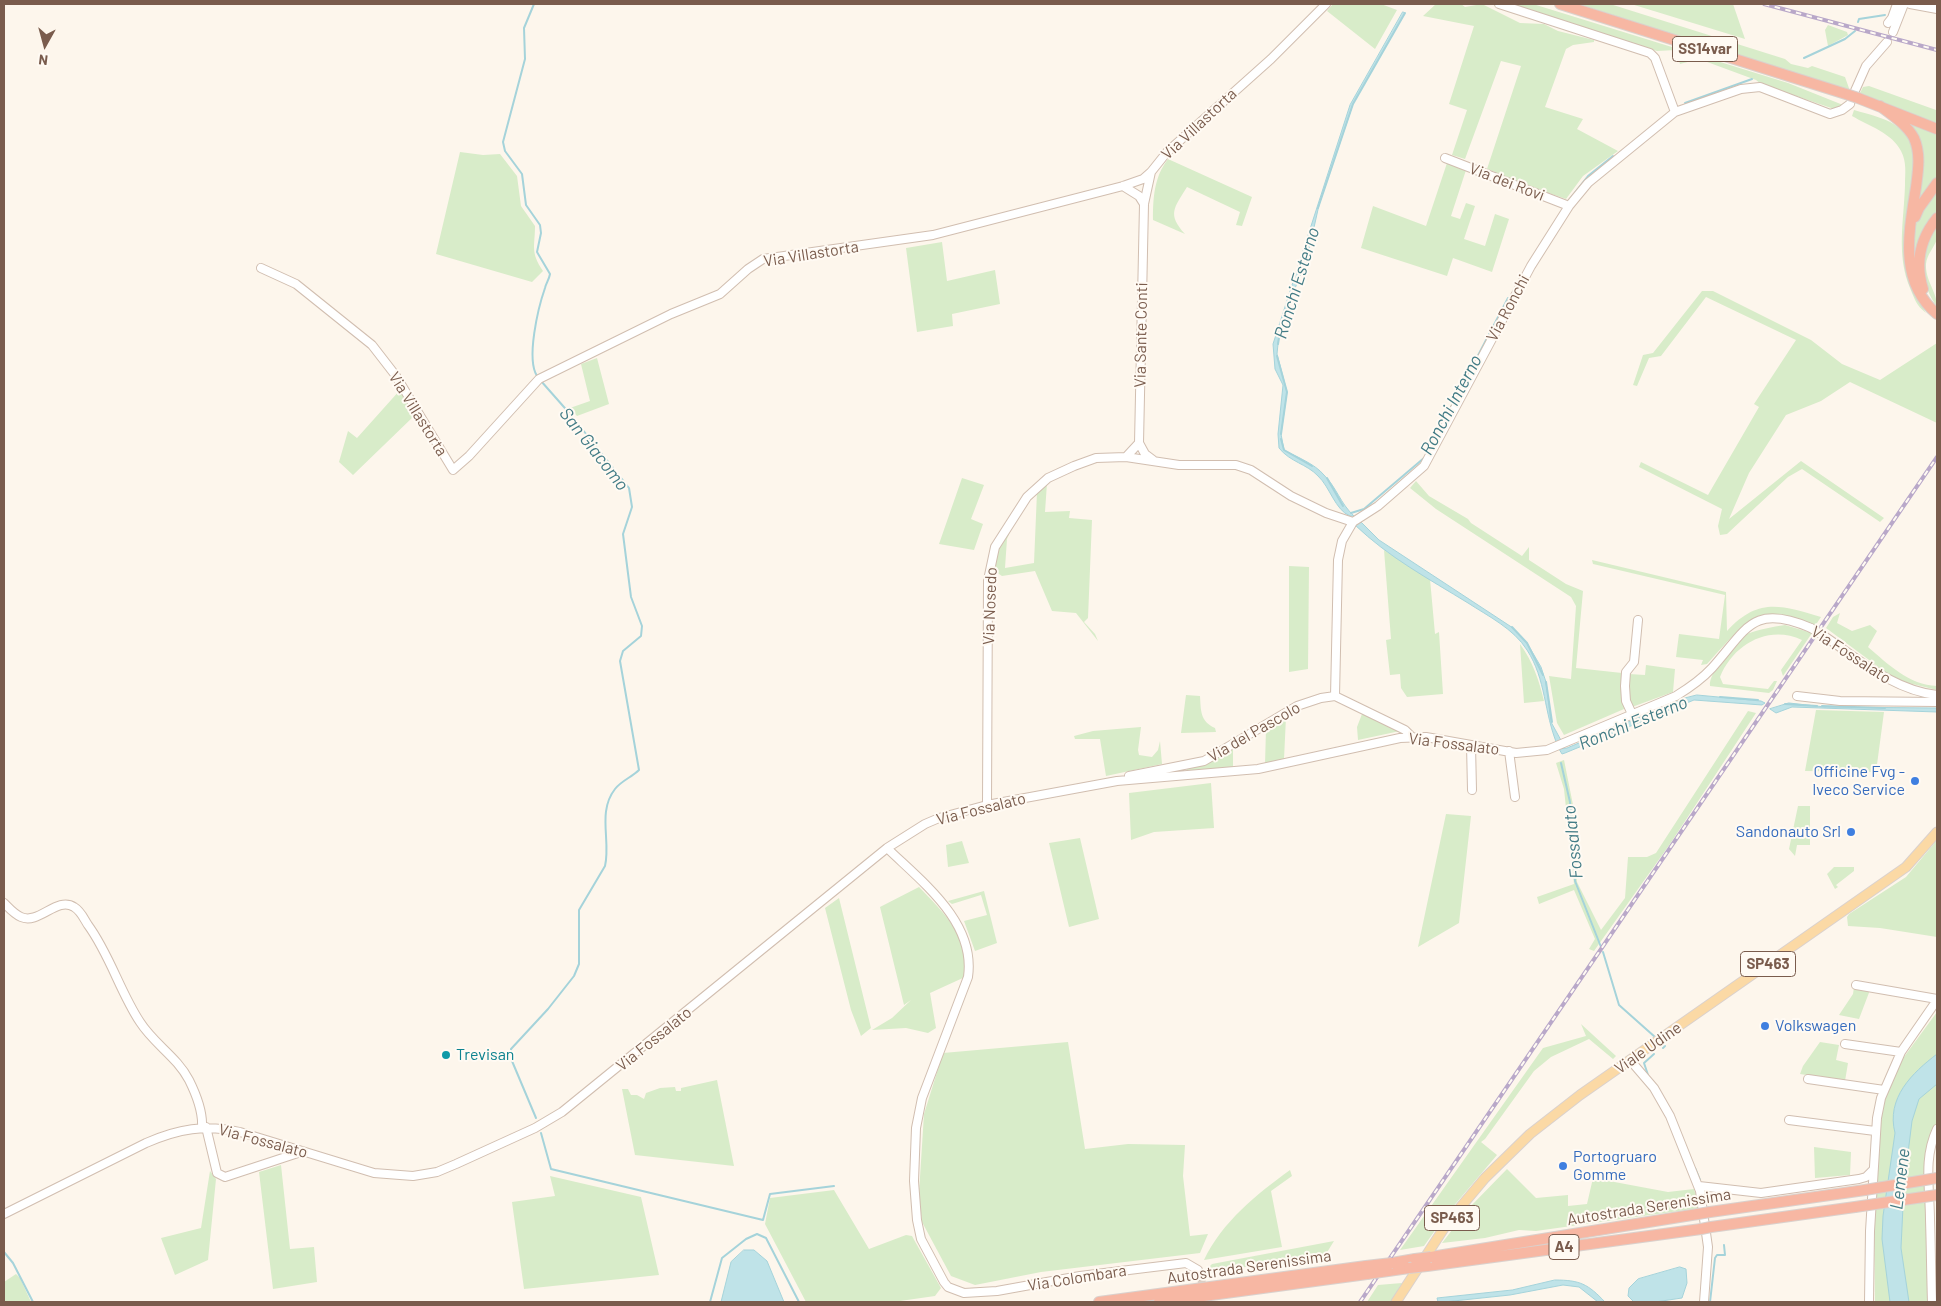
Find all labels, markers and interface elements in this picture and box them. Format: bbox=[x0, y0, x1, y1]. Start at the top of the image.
north arrow bbox=[20, 20, 70, 70]
road number: SS14var bbox=[1672, 36, 1738, 62]
text: N bbox=[37, 51, 49, 69]
street label: Via Villastorta bbox=[1157, 84, 1241, 164]
street label: Via dei Rovi bbox=[1467, 159, 1547, 205]
water label: Ronchi Esterno bbox=[1270, 225, 1324, 341]
street label: Via Villastorta bbox=[762, 237, 860, 271]
street label: Via Ronchi bbox=[1482, 271, 1534, 345]
street label: Via Sante Conti bbox=[1130, 282, 1152, 388]
water label: Ronchi Interno bbox=[1416, 351, 1486, 459]
street label: Via Villastorta bbox=[384, 368, 452, 460]
water label: San Giacomo bbox=[555, 403, 633, 495]
street label: Via Nosedo bbox=[979, 567, 1001, 645]
street label: Via Fossalato bbox=[1807, 622, 1895, 688]
water label: Ronchi Esterno bbox=[1575, 691, 1691, 755]
street label: Via del Pascolo bbox=[1204, 698, 1304, 766]
street label: Via Fossalato bbox=[1407, 729, 1501, 759]
place label: Officine Fvg - Iveco Service bbox=[1812, 762, 1905, 800]
marker: Officine Fvg - Iveco Service bbox=[1909, 775, 1921, 787]
street label: Via Fossalato bbox=[934, 789, 1028, 829]
water label: Fossalato bbox=[1558, 804, 1588, 880]
place label: Sandonauto Srl bbox=[1736, 822, 1841, 842]
marker: Sandonauto Srl bbox=[1845, 826, 1857, 838]
road number: SP463 bbox=[1740, 952, 1796, 976]
street label: Via Fossalato bbox=[612, 1003, 696, 1075]
place label: Volkswagen bbox=[1775, 1016, 1856, 1036]
street label: Viale Udine bbox=[1611, 1018, 1685, 1078]
marker: Volkswagen bbox=[1759, 1020, 1771, 1032]
place label: Trevisan bbox=[456, 1045, 514, 1065]
marker: Trevisan bbox=[440, 1049, 452, 1061]
street label: Via Fossalato bbox=[216, 1120, 310, 1162]
place label: Portogruaro Gomme bbox=[1573, 1147, 1657, 1185]
water label: Lemene bbox=[1886, 1147, 1914, 1211]
marker: Portogruaro Gomme bbox=[1557, 1160, 1569, 1172]
street label: Autostrada Serenissima bbox=[1566, 1185, 1732, 1229]
road number: SP463 bbox=[1424, 1206, 1480, 1230]
road number: A4 bbox=[1549, 1234, 1579, 1260]
street label: Autostrada Serenissima bbox=[1166, 1246, 1332, 1288]
street label: Via Colombara bbox=[1026, 1261, 1128, 1295]

